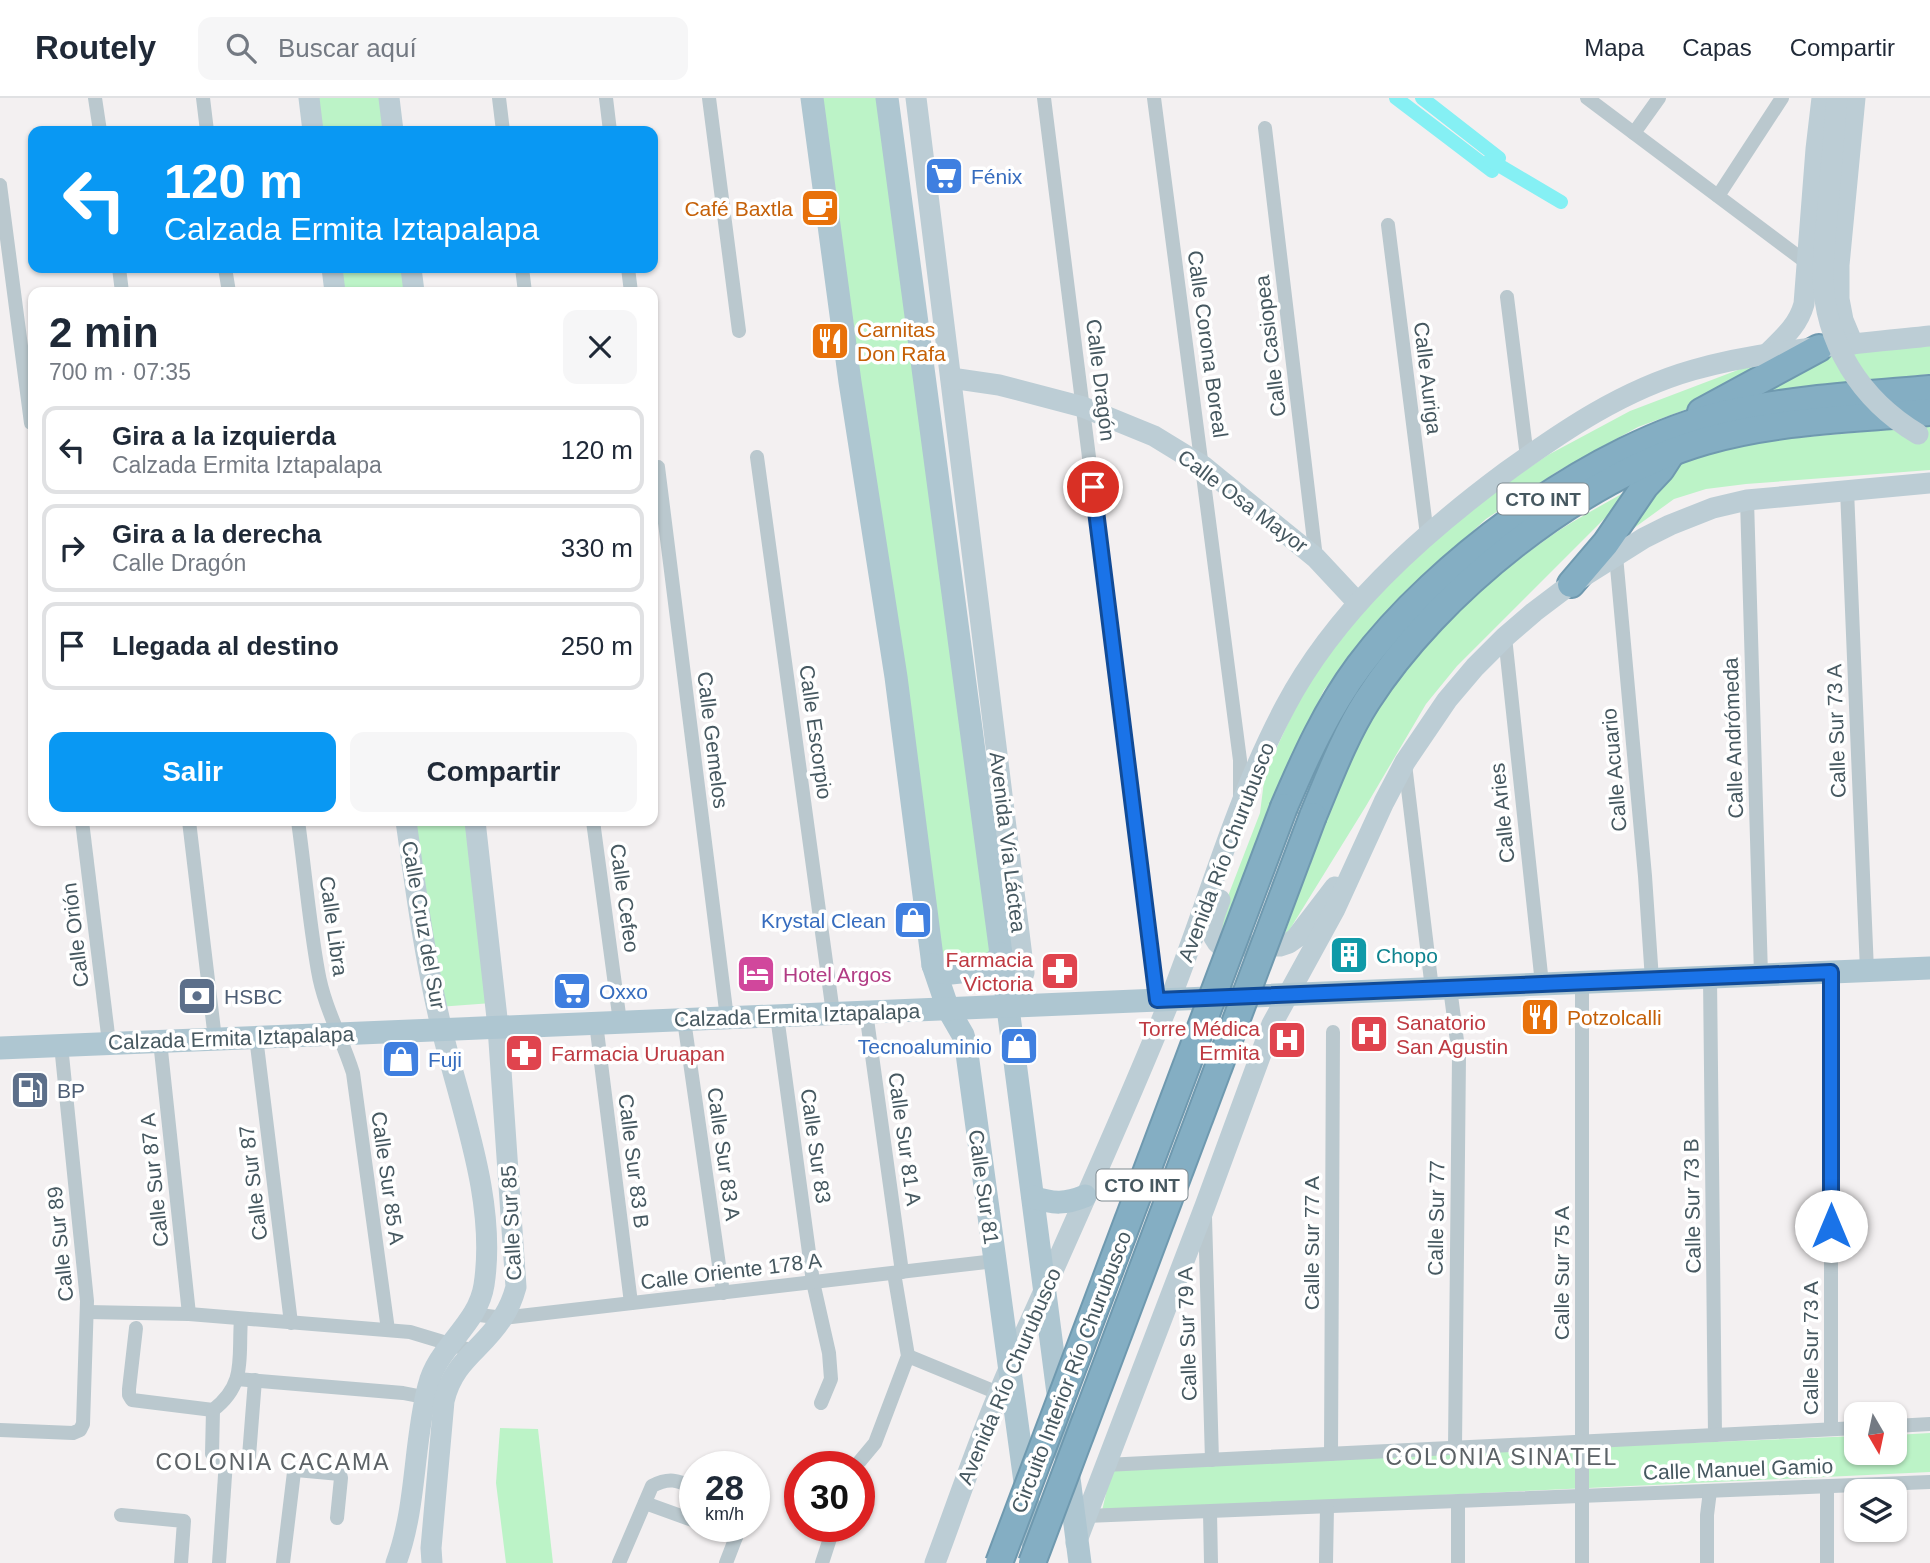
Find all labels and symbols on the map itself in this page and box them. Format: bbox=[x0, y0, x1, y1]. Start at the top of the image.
supermarket icon: Fénix bbox=[923, 155, 965, 197]
place label: Fénix bbox=[971, 165, 1023, 188]
cafe icon: Café Baxtla bbox=[799, 187, 841, 229]
place label: Café Baxtla bbox=[684, 197, 793, 220]
street label: Calle Corona Boreal bbox=[1183, 249, 1233, 439]
street label: Calle Casiopea bbox=[1250, 274, 1290, 418]
place label: Carnitas Don Rafa bbox=[857, 318, 946, 365]
street label: Calle Dragón bbox=[1082, 318, 1120, 442]
restaurant icon: Carnitas Don Rafa bbox=[809, 320, 851, 362]
street label: Calle Auriga bbox=[1410, 320, 1446, 436]
street label: Calle Osa Mayor bbox=[1174, 445, 1312, 557]
pin bbox=[1063, 457, 1123, 517]
road number: CTO INT bbox=[1498, 484, 1588, 514]
street label: Calle Andrómeda bbox=[1719, 657, 1747, 819]
street label: Calle Escorpio bbox=[795, 663, 837, 801]
street label: Calle Sur 73 A bbox=[1822, 664, 1850, 798]
street label: Calle Gemelos bbox=[693, 670, 733, 810]
street label: Calle Acuario bbox=[1597, 707, 1631, 833]
street label: Avenida Río Churubusco bbox=[1173, 739, 1279, 965]
street label: Avenida Vía Láctea bbox=[986, 750, 1031, 934]
street label: Calle Aries bbox=[1485, 762, 1519, 864]
street label: Calle Cruz del Sur bbox=[398, 839, 450, 1011]
street label: Calle Cefeo bbox=[606, 842, 644, 954]
street label: Calle Libra bbox=[316, 875, 352, 978]
street label: Calle Orión bbox=[57, 881, 93, 989]
shop icon: Krystal Clean bbox=[892, 899, 934, 941]
place label: Krystal Clean bbox=[761, 909, 886, 932]
building icon: Chopo bbox=[1328, 934, 1370, 976]
place label: Chopo bbox=[1376, 944, 1438, 967]
place label: Farmacia Victoria bbox=[945, 948, 1033, 995]
pharmacy icon: Farmacia Victoria bbox=[1039, 950, 1081, 992]
hotel icon: Hotel Argos bbox=[735, 953, 777, 995]
place label: Hotel Argos bbox=[783, 963, 892, 986]
supermarket icon: Oxxo bbox=[551, 970, 593, 1012]
bank icon: HSBC bbox=[176, 975, 218, 1017]
place label: Oxxo bbox=[599, 980, 648, 1003]
place label: HSBC bbox=[224, 985, 282, 1008]
restaurant icon: Potzolcalli bbox=[1519, 996, 1561, 1038]
street label: Calzada Ermita Iztapalapa bbox=[674, 999, 921, 1031]
place label: Potzolcalli bbox=[1567, 1006, 1662, 1029]
place label: Sanatorio San Agustin bbox=[1396, 1011, 1508, 1058]
hospital icon: Sanatorio San Agustin bbox=[1348, 1013, 1390, 1055]
place label: Torre Médica Ermita bbox=[1139, 1017, 1260, 1064]
hospital icon: Torre Médica Ermita bbox=[1266, 1019, 1308, 1061]
street label: Calzada Ermita Iztapalapa bbox=[108, 1022, 355, 1054]
shop icon: Tecnoaluminio bbox=[998, 1025, 1040, 1067]
pharmacy icon: Farmacia Uruapan bbox=[503, 1032, 545, 1074]
place label: Tecnoaluminio bbox=[858, 1035, 992, 1058]
shop icon: Fuji bbox=[380, 1038, 422, 1080]
place label: Farmacia Uruapan bbox=[551, 1042, 725, 1065]
place label: Fuji bbox=[428, 1048, 462, 1071]
fuel station icon: BP bbox=[9, 1069, 51, 1111]
street label: Calle Sur 81 A bbox=[884, 1071, 926, 1207]
place label: BP bbox=[57, 1079, 85, 1102]
street label: Calle Sur 83 A bbox=[703, 1086, 745, 1222]
street label: Calle Sur 83 bbox=[797, 1087, 835, 1205]
street label: Calle Sur 83 B bbox=[614, 1092, 654, 1230]
street label: Calle Sur 85 A bbox=[367, 1110, 409, 1246]
street label: Calle Sur 87 A bbox=[136, 1112, 172, 1248]
street label: Calle Sur 87 bbox=[235, 1124, 271, 1242]
street label: Calle Sur 81 bbox=[965, 1128, 1003, 1246]
street label: Calle Sur 73 B bbox=[1679, 1138, 1705, 1274]
street label: Calle Sur 77 bbox=[1423, 1160, 1449, 1276]
street label: Calle Sur 85 bbox=[496, 1165, 526, 1281]
road number: CTO INT bbox=[1096, 1170, 1188, 1200]
street label: Calle Sur 77 A bbox=[1300, 1176, 1323, 1310]
street label: Calle Sur 89 bbox=[43, 1185, 77, 1303]
position arrow bbox=[1794, 1189, 1868, 1263]
street label: Calle Sur 75 A bbox=[1550, 1206, 1573, 1340]
street label: Circuito Interior Río Churubusco bbox=[1007, 1228, 1135, 1516]
street label: Calle Oriente 178 A bbox=[639, 1248, 823, 1294]
street label: Avenida Río Churubusco bbox=[953, 1264, 1065, 1488]
street label: Calle Sur 79 A bbox=[1173, 1267, 1201, 1401]
street label: Calle Sur 73 A bbox=[1799, 1281, 1822, 1415]
north arrow bbox=[1844, 1402, 1908, 1465]
district label: COLONIA SINATEL bbox=[1386, 1444, 1618, 1470]
district label: COLONIA CACAMA bbox=[155, 1449, 391, 1475]
speed limit sign: 30 bbox=[784, 1451, 875, 1542]
street label: Calle Manuel Gamio bbox=[1643, 1454, 1833, 1484]

